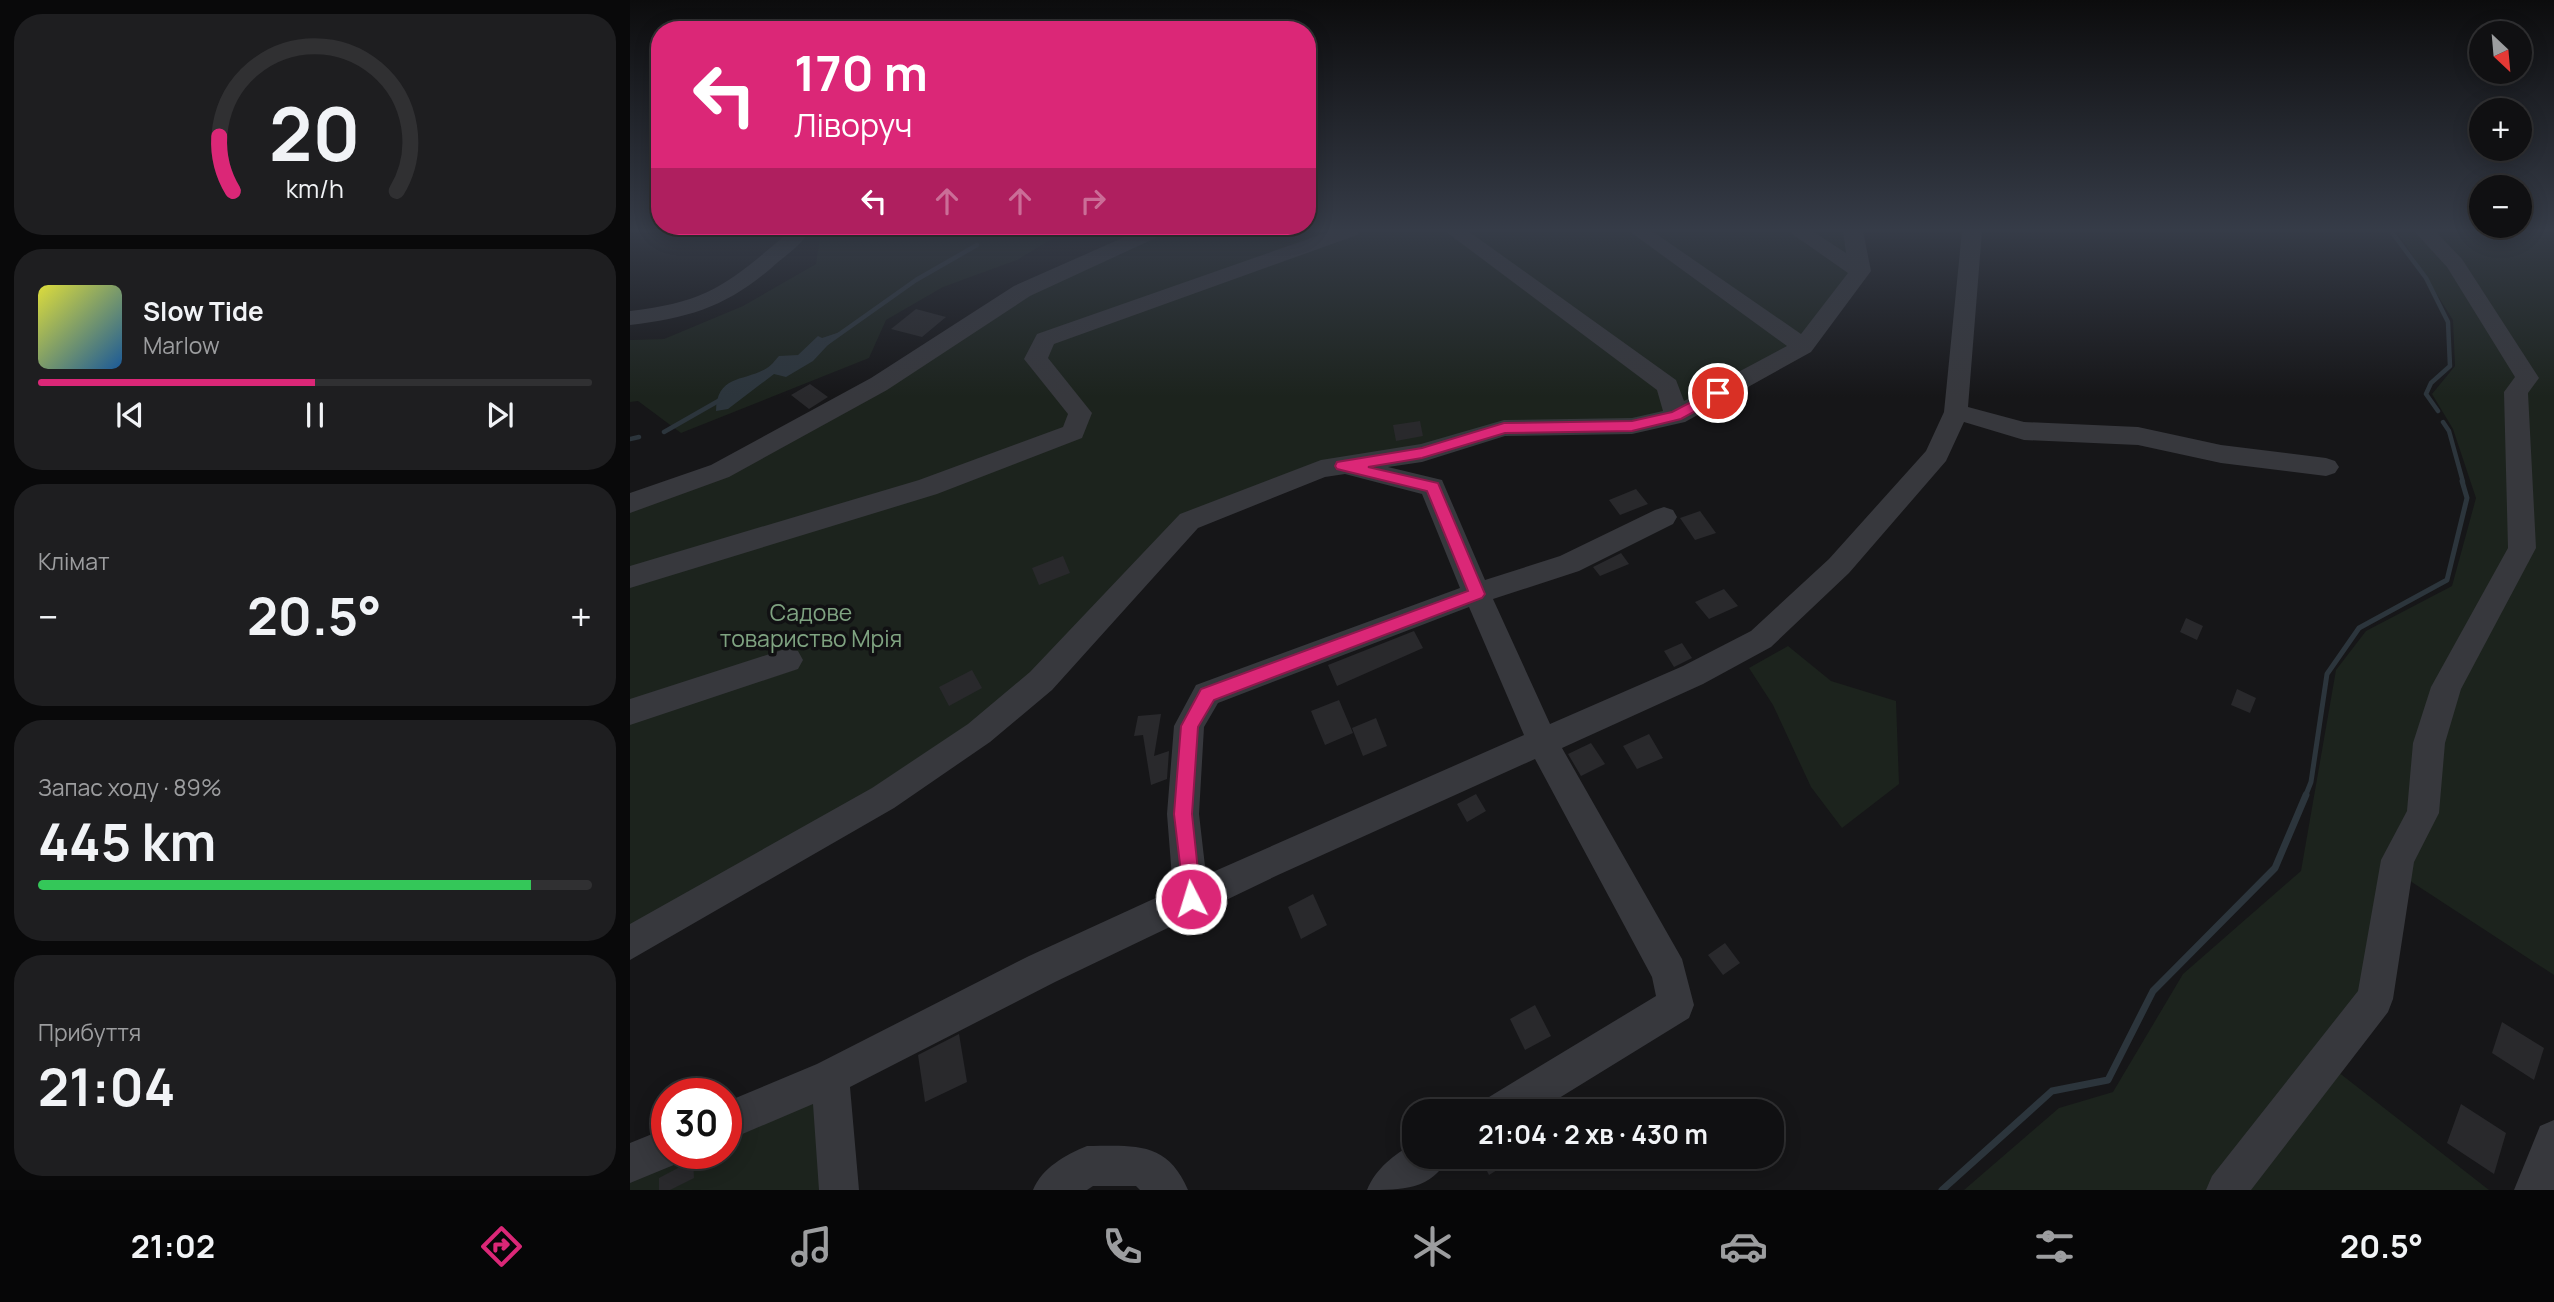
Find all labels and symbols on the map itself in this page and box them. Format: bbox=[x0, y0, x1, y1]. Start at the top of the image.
north arrow bbox=[2469, 21, 2532, 84]
pin bbox=[1688, 363, 1748, 423]
park label: Садове товариство Мрія bbox=[720, 596, 902, 654]
position arrow bbox=[1154, 862, 1228, 936]
speed limit sign: 30 bbox=[651, 1078, 742, 1169]

